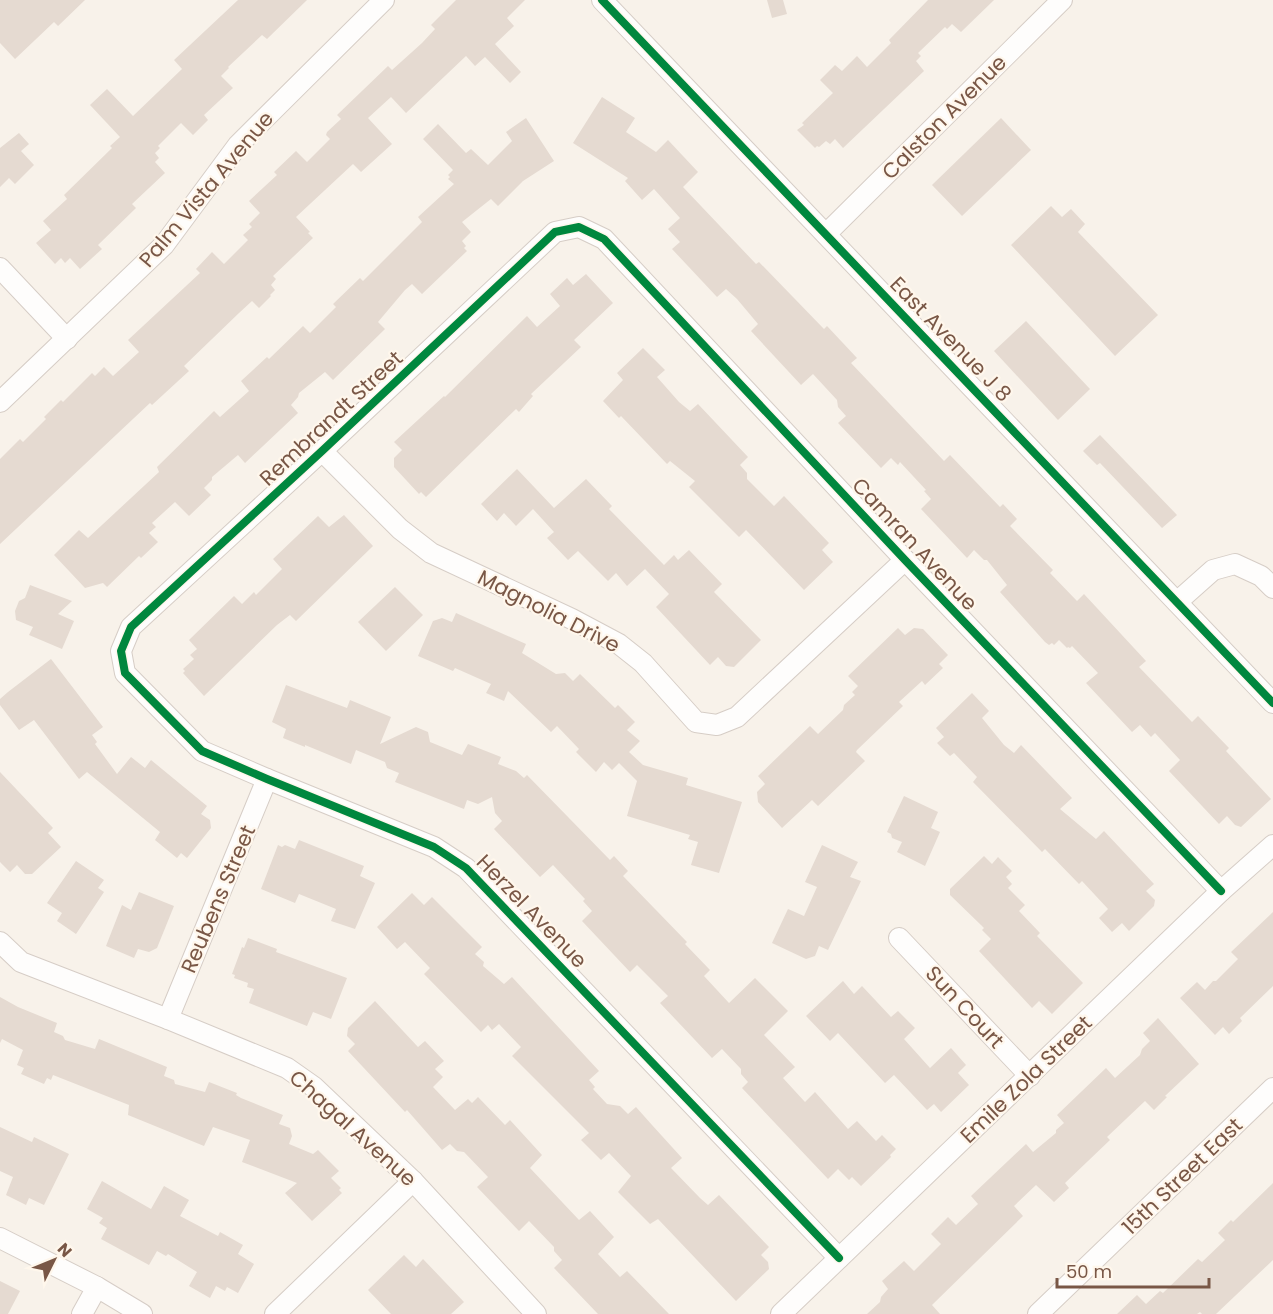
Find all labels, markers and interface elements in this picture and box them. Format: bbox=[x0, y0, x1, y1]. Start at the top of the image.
street label: Calston Avenue bbox=[875, 48, 1013, 186]
street label: Palm Vista Avenue bbox=[132, 105, 280, 273]
street label: East Avenue J 8 bbox=[884, 270, 1018, 408]
street label: Rembrandt Street bbox=[253, 344, 409, 492]
street label: Camran Avenue bbox=[846, 471, 984, 617]
street label: Magnolia Drive bbox=[473, 563, 625, 659]
street label: Reubens Street bbox=[174, 821, 262, 977]
street label: Herzel Avenue bbox=[470, 848, 594, 974]
street label: Sun Court bbox=[919, 959, 1011, 1055]
street label: Emile Zola Street bbox=[954, 1009, 1098, 1149]
street label: Chagal Avenue bbox=[283, 1063, 423, 1193]
street label: 15th Street East bbox=[1115, 1111, 1249, 1241]
north arrow bbox=[24, 1230, 84, 1290]
text: N bbox=[52, 1238, 77, 1262]
scale bar bbox=[1057, 1251, 1208, 1289]
text: 50 m bbox=[1066, 1259, 1112, 1284]

